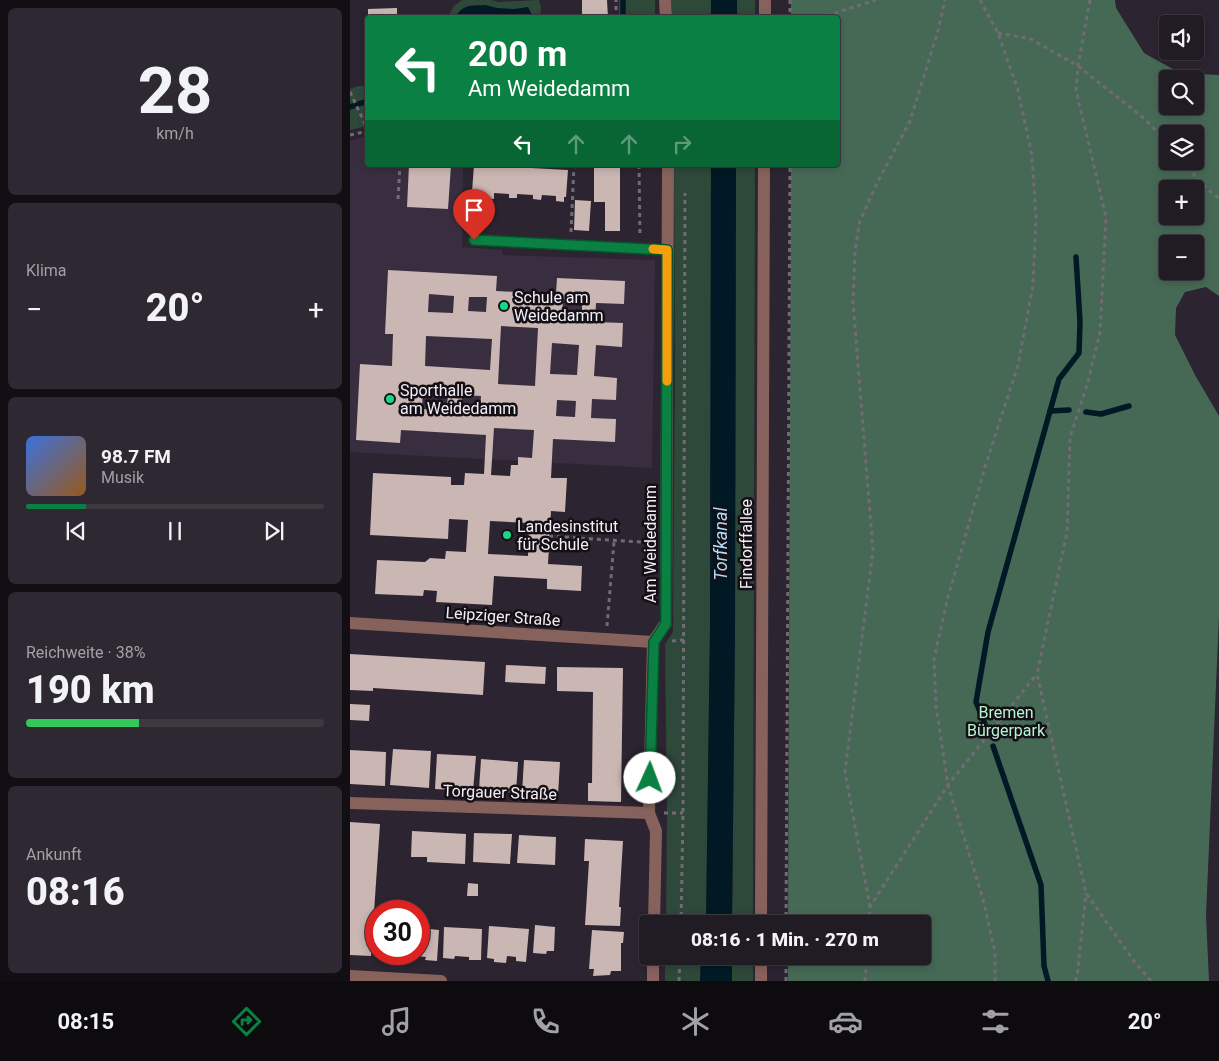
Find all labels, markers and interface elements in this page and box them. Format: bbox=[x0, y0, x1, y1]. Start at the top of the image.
map controls bbox=[1159, 15, 1204, 280]
button: sound bbox=[1159, 15, 1204, 60]
text: 200 m bbox=[468, 34, 567, 75]
icon: left bbox=[385, 35, 450, 100]
text: 28 bbox=[138, 53, 212, 129]
button: search bbox=[1159, 70, 1204, 115]
text: Am Weidedamm bbox=[468, 76, 630, 101]
text: km/h bbox=[156, 124, 194, 143]
button: layers bbox=[1159, 125, 1204, 170]
icon: left bbox=[509, 130, 537, 158]
icon: ahead bbox=[562, 130, 590, 158]
icon: ahead bbox=[615, 130, 643, 158]
icon: right bbox=[668, 130, 696, 158]
button: + bbox=[1159, 180, 1204, 225]
pin bbox=[453, 189, 495, 240]
icon: arrive bbox=[460, 196, 488, 224]
button: − bbox=[1159, 235, 1204, 280]
text: Klima bbox=[26, 261, 67, 280]
text: 20° bbox=[146, 286, 204, 330]
place label: Schule am Weidedamm bbox=[514, 288, 604, 325]
text: − bbox=[26, 293, 42, 326]
text: + bbox=[308, 293, 324, 326]
marker: Schule am Weidedamm bbox=[498, 300, 510, 312]
place label: Sporthalle am Weidedamm bbox=[400, 381, 516, 418]
marker: Sporthalle am Weidedamm bbox=[384, 393, 396, 405]
text: 98.7 FM bbox=[101, 445, 171, 468]
text: Musik bbox=[101, 468, 144, 487]
street label: Am Weidedamm bbox=[641, 485, 660, 603]
street label: Findorffallee bbox=[737, 499, 756, 589]
water label: Torfkanal bbox=[710, 507, 731, 581]
icon: previous bbox=[62, 517, 90, 545]
icon: pause bbox=[161, 517, 189, 545]
icon: next bbox=[260, 517, 288, 545]
place label: Landesinstitut für Schule bbox=[517, 517, 618, 554]
marker: Landesinstitut für Schule bbox=[501, 529, 513, 541]
street label: Leipziger Straße bbox=[445, 603, 561, 630]
text: Reichweite · 38% bbox=[26, 643, 145, 662]
text: 190 km bbox=[26, 668, 155, 712]
park label: Bremen Bürgerpark bbox=[967, 703, 1046, 740]
position arrow bbox=[623, 751, 675, 803]
street label: Torgauer Straße bbox=[443, 781, 557, 804]
text: Ankunft bbox=[26, 845, 82, 864]
text: 08:16 bbox=[26, 870, 125, 914]
speed limit sign: 30 bbox=[365, 900, 430, 965]
text: 08:16 · 1 Min. · 270 m bbox=[691, 928, 879, 951]
icon: directions bbox=[229, 1004, 264, 1039]
icon: music bbox=[379, 1004, 414, 1039]
icon: phone bbox=[528, 1004, 563, 1039]
icon: climate bbox=[678, 1004, 713, 1039]
icon: car bbox=[828, 1004, 863, 1039]
icon: filters bbox=[978, 1004, 1013, 1039]
text: 08:15 bbox=[57, 1009, 114, 1034]
text: 20° bbox=[1128, 1009, 1161, 1034]

